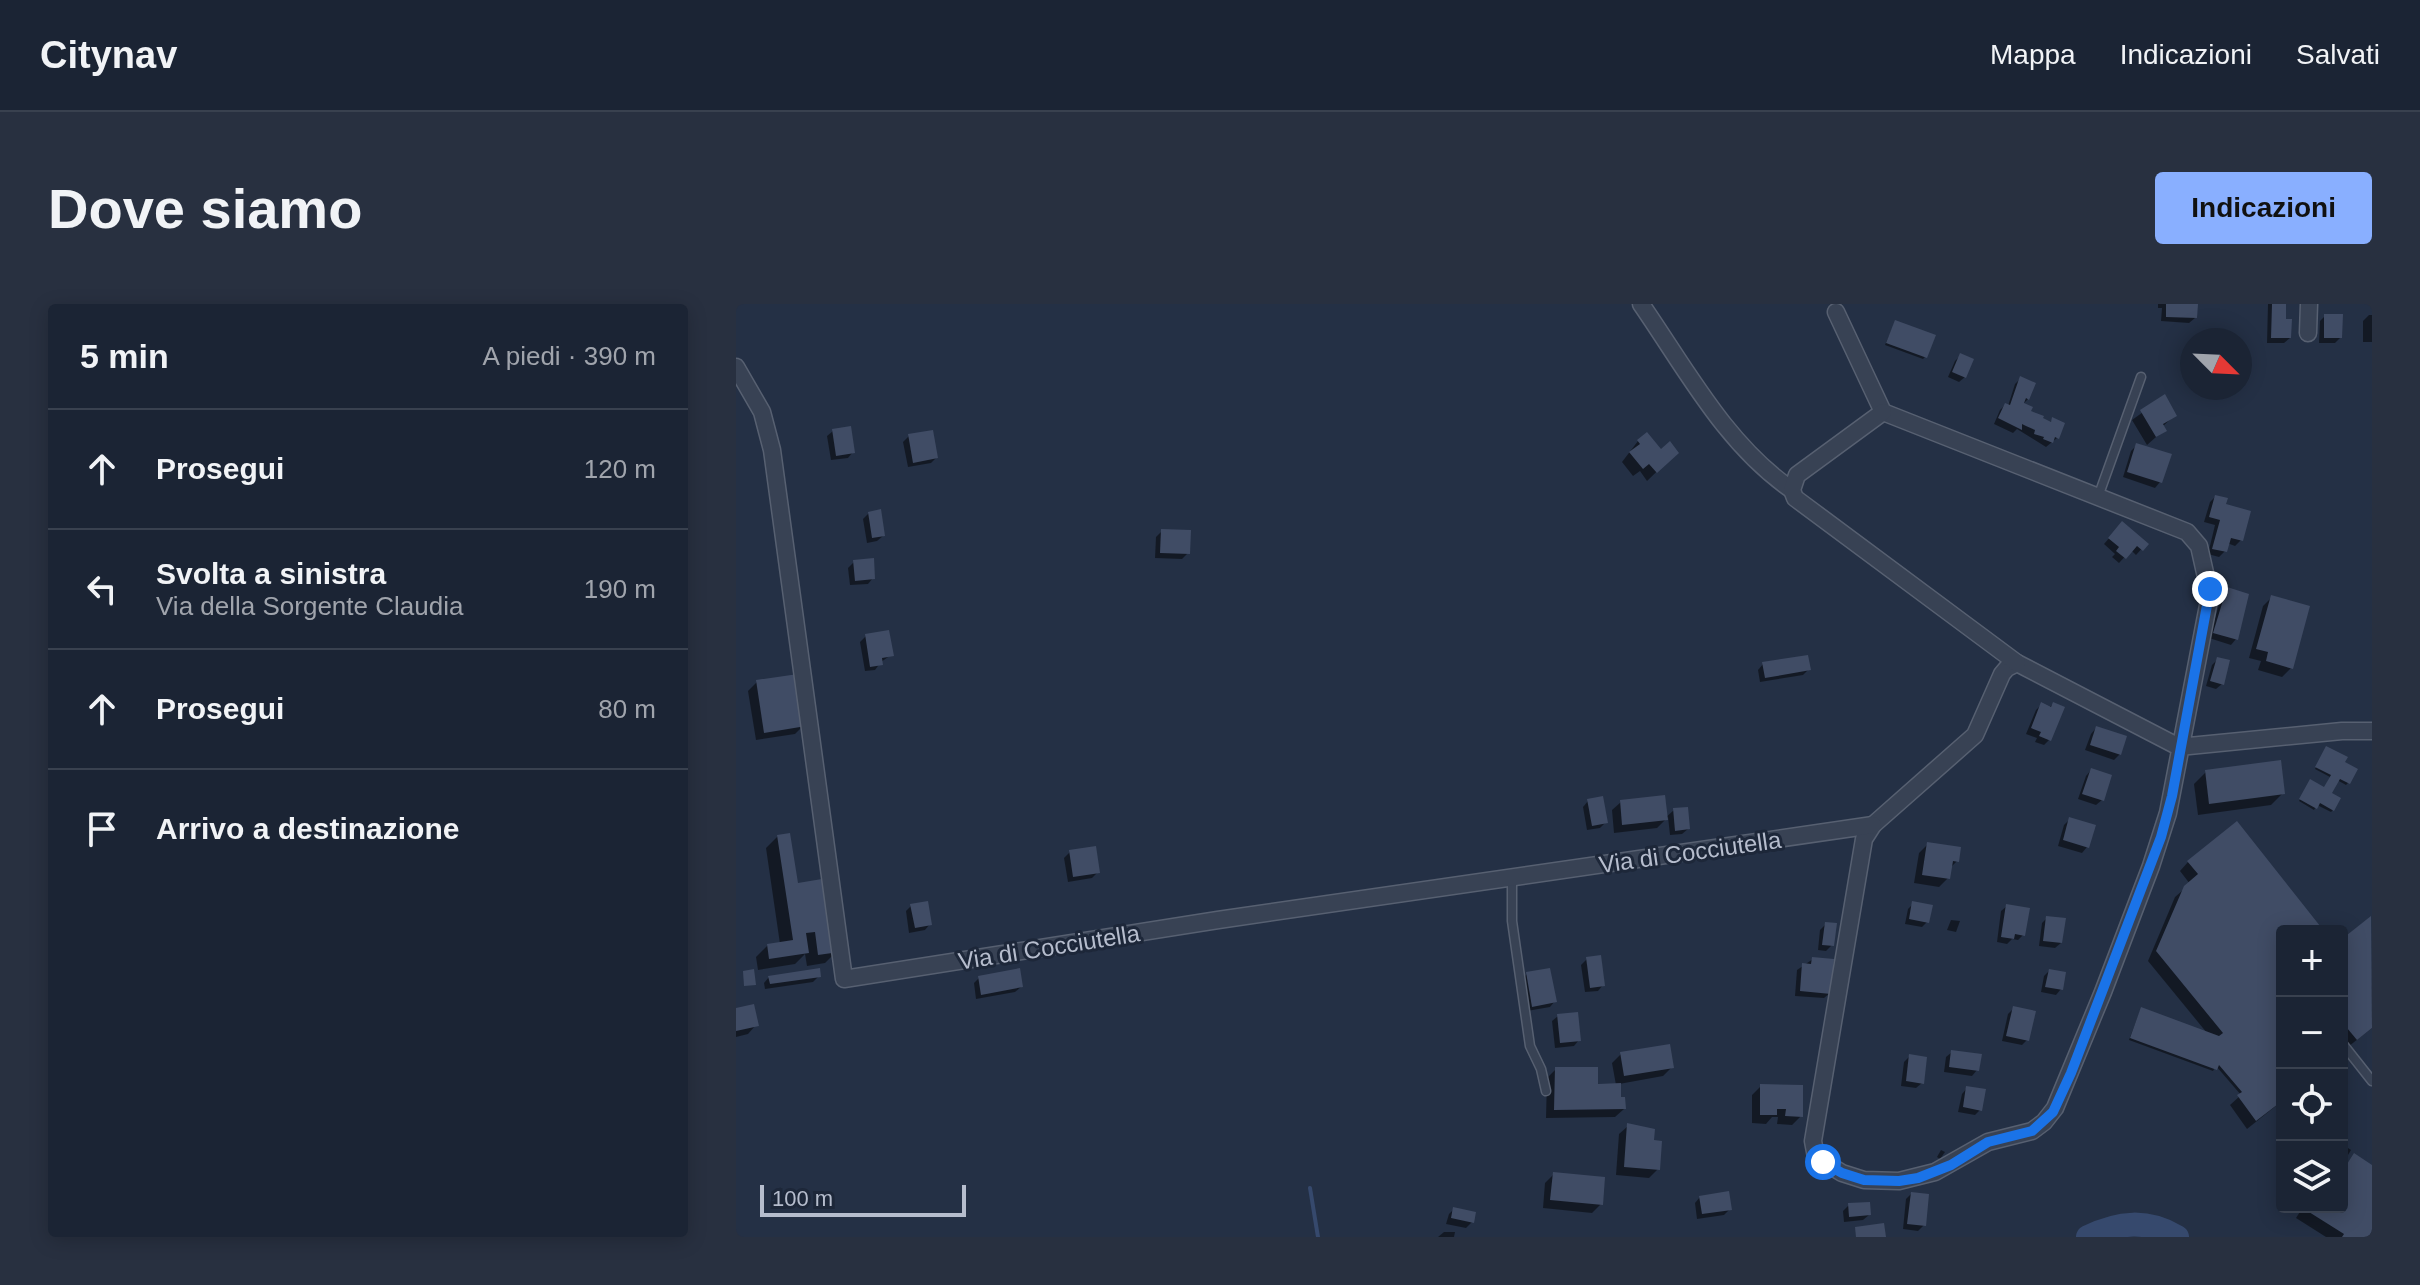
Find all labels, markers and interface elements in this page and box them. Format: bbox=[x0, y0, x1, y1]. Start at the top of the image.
text: Citynav bbox=[40, 34, 177, 76]
text: Mappa bbox=[1990, 39, 2076, 70]
text: Indicazioni bbox=[2120, 39, 2252, 70]
text: Salvati bbox=[2296, 39, 2380, 70]
button: Indicazioni bbox=[2155, 172, 2372, 244]
text: Dove siamo bbox=[48, 177, 362, 240]
north arrow bbox=[2180, 328, 2252, 400]
text: 5 min bbox=[80, 337, 169, 375]
text: A piedi · 390 m bbox=[483, 341, 656, 371]
icon: ahead bbox=[80, 447, 124, 491]
text: Prosegui bbox=[156, 452, 284, 485]
text: 120 m bbox=[584, 454, 656, 484]
text: Svolta a sinistra bbox=[156, 557, 386, 590]
icon: left bbox=[80, 567, 124, 611]
route end bbox=[2192, 571, 2228, 607]
text: 190 m bbox=[584, 574, 656, 604]
text: Via della Sorgente Claudia bbox=[156, 591, 463, 621]
icon: ahead bbox=[80, 687, 124, 731]
text: Prosegui bbox=[156, 692, 284, 725]
text: 80 m bbox=[598, 694, 656, 724]
icon: arrive bbox=[80, 807, 124, 851]
text: Arrivo a destinazione bbox=[156, 812, 459, 845]
street label: Via di Cocciutella bbox=[1597, 826, 1783, 878]
street label: Via di Cocciutella bbox=[956, 919, 1142, 975]
map controls bbox=[2276, 925, 2348, 1213]
button: + bbox=[2276, 925, 2348, 997]
button: − bbox=[2276, 997, 2348, 1069]
button: locate bbox=[2276, 1069, 2348, 1141]
button: layers bbox=[2276, 1141, 2348, 1213]
route start bbox=[1805, 1144, 1841, 1180]
scale bar bbox=[760, 1181, 966, 1217]
text: 100 m bbox=[772, 1186, 833, 1211]

